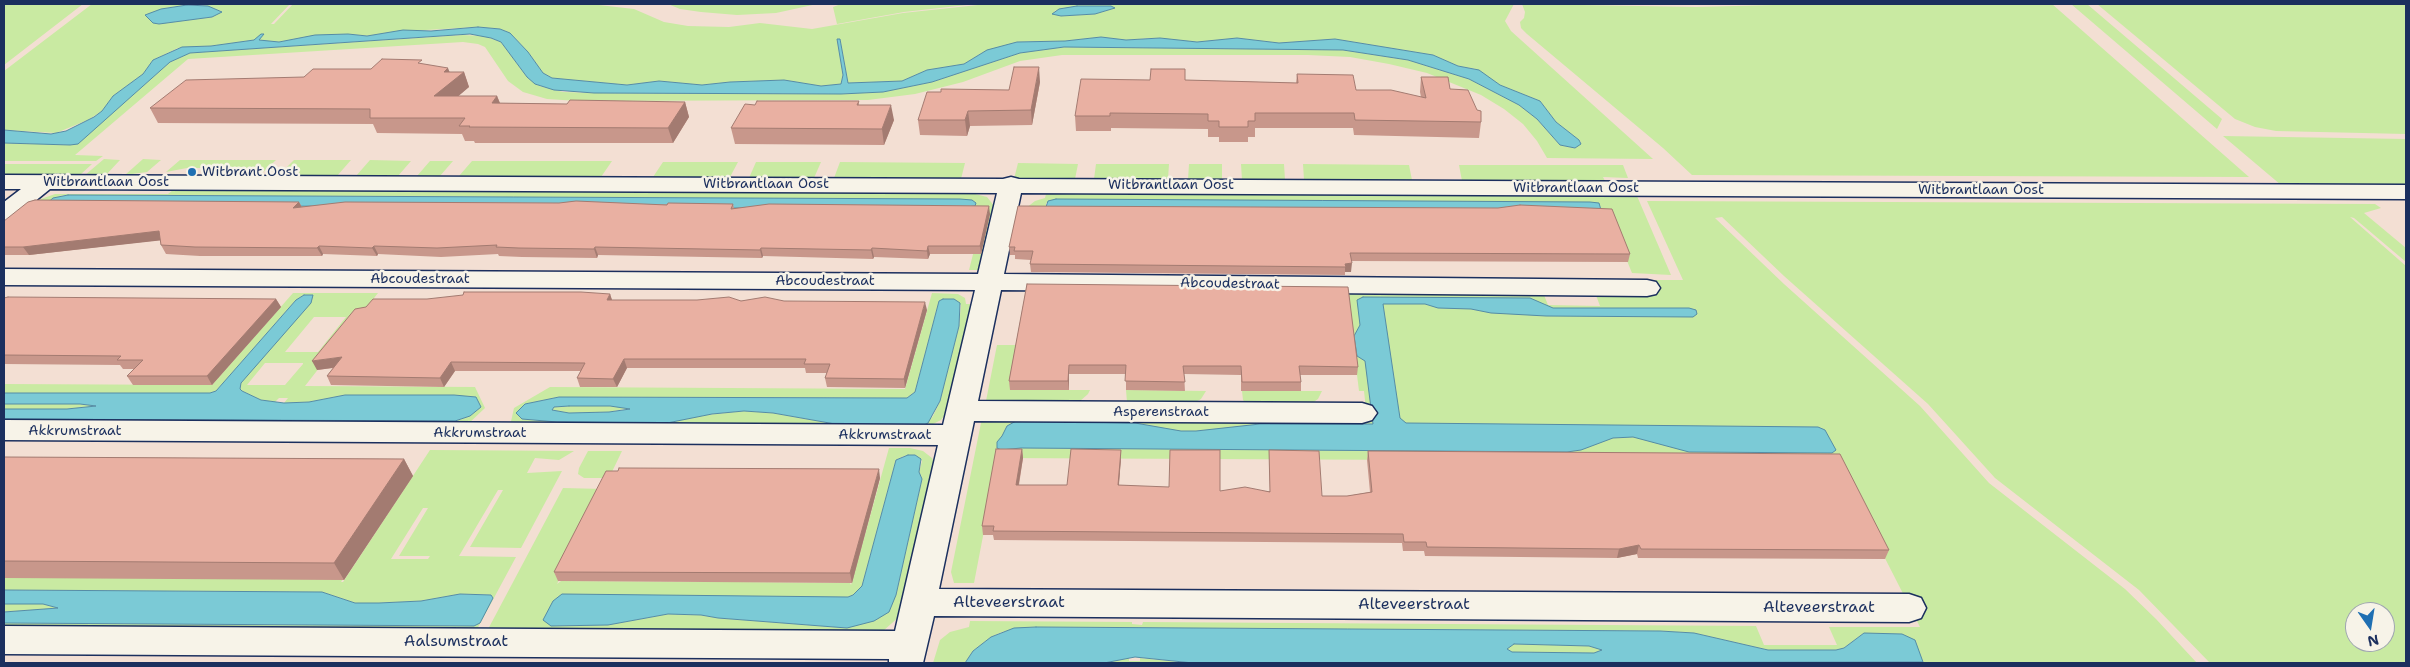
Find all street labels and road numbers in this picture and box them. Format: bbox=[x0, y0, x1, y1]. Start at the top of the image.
street label: Witbrantlaan Oost bbox=[43, 174, 169, 190]
street label: Witbrantlaan Oost bbox=[703, 176, 829, 192]
street label: Witbrantlaan Oost bbox=[1108, 177, 1234, 193]
street label: Witbrantlaan Oost bbox=[1513, 180, 1639, 196]
street label: Witbrantlaan Oost bbox=[1918, 182, 2044, 198]
street label: Abcoudestraat bbox=[370, 271, 470, 287]
street label: Abcoudestraat bbox=[775, 273, 875, 289]
street label: Abcoudestraat bbox=[1180, 275, 1280, 293]
street label: Asperenstraat bbox=[1113, 404, 1209, 420]
street label: Akkrumstraat bbox=[28, 423, 122, 439]
street label: Akkrumstraat bbox=[433, 425, 527, 441]
street label: Akkrumstraat bbox=[838, 427, 932, 443]
street label: Alteveerstraat bbox=[953, 593, 1065, 613]
street label: Alteveerstraat bbox=[1358, 595, 1470, 615]
street label: Alteveerstraat bbox=[1763, 598, 1875, 618]
street label: Aalsumstraat bbox=[404, 632, 508, 652]

